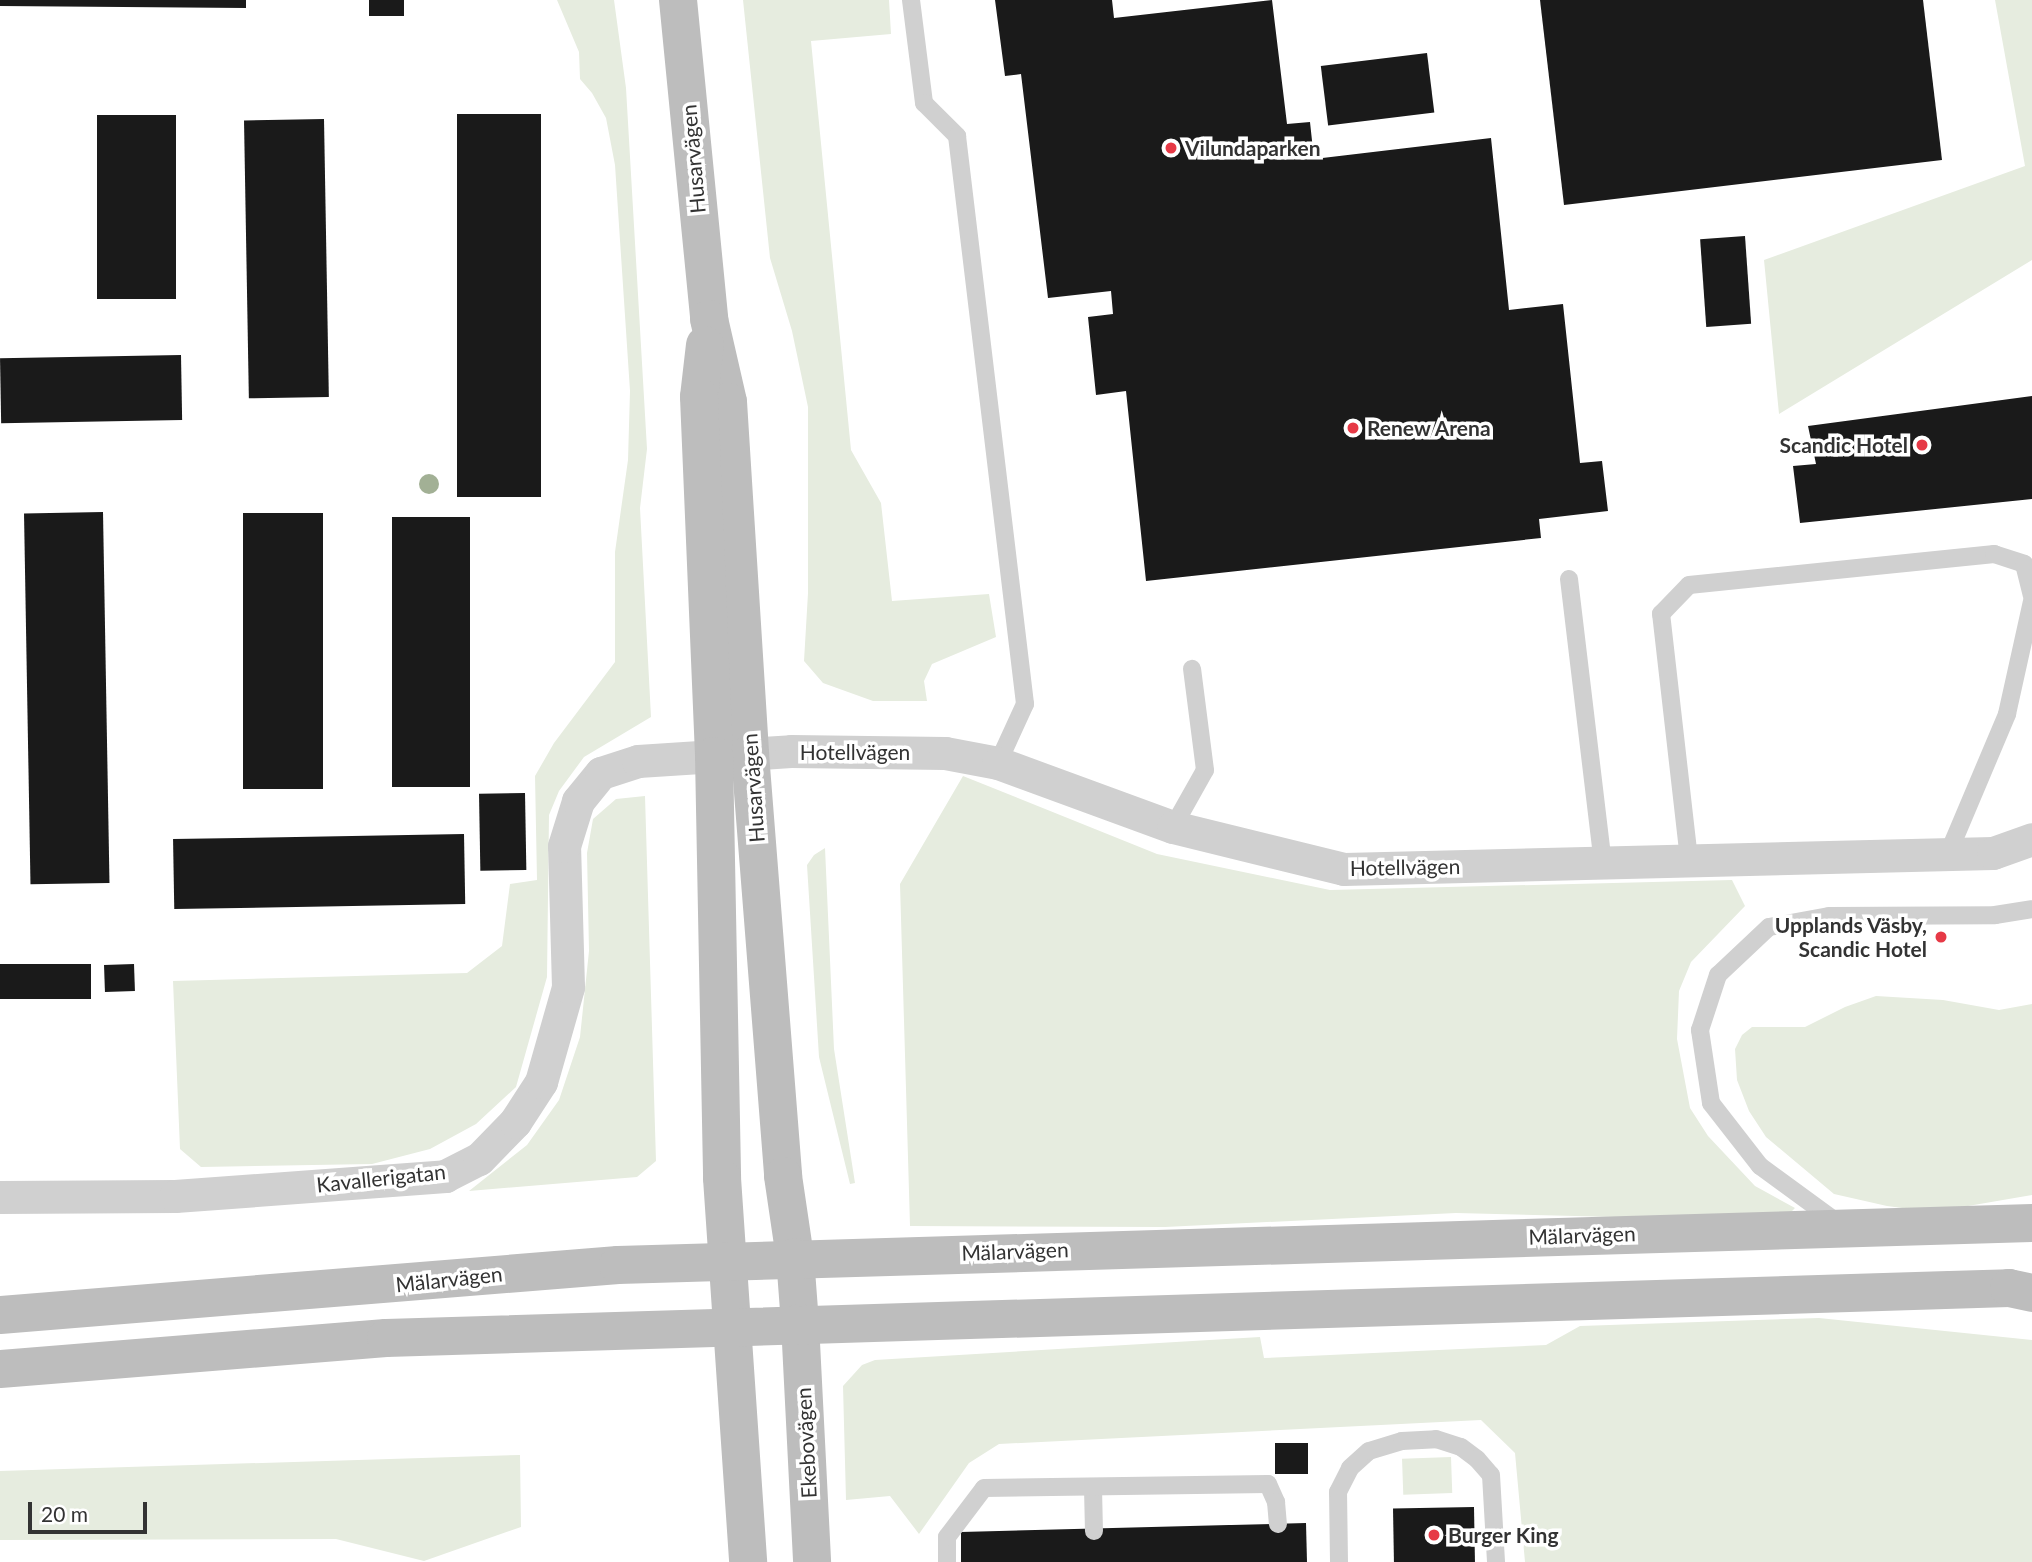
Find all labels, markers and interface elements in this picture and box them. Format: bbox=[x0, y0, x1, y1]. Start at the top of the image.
street label: Husarvägen bbox=[676, 103, 710, 215]
place label: Vilundaparken bbox=[1185, 135, 1321, 161]
marker: Vilundaparken bbox=[1163, 140, 1179, 156]
place label: Renew Arena bbox=[1367, 415, 1492, 441]
marker: Renew Arena bbox=[1345, 420, 1361, 436]
place label: Scandic Hotel bbox=[1780, 432, 1908, 458]
marker: Scandic Hotel bbox=[1914, 437, 1930, 453]
street label: Husarvägen bbox=[737, 733, 769, 843]
street label: Hotellvägen bbox=[800, 739, 910, 765]
street label: Hotellvägen bbox=[1350, 853, 1460, 881]
place label: Upplands Väsby, Scandic Hotel bbox=[1774, 912, 1927, 962]
marker: Upplands Väsby, Scandic Hotel bbox=[1933, 929, 1949, 945]
street label: Kavallerigatan bbox=[315, 1159, 447, 1197]
street label: Mälarvägen bbox=[1528, 1221, 1636, 1249]
street label: Mälarvägen bbox=[961, 1237, 1069, 1265]
street label: Mälarvägen bbox=[394, 1261, 504, 1297]
street label: Ekebovägen bbox=[791, 1387, 821, 1499]
scale bar bbox=[32, 1488, 150, 1532]
text: 20 m bbox=[41, 1501, 88, 1526]
place label: Burger King bbox=[1448, 1522, 1559, 1548]
marker: Burger King bbox=[1426, 1527, 1442, 1543]

